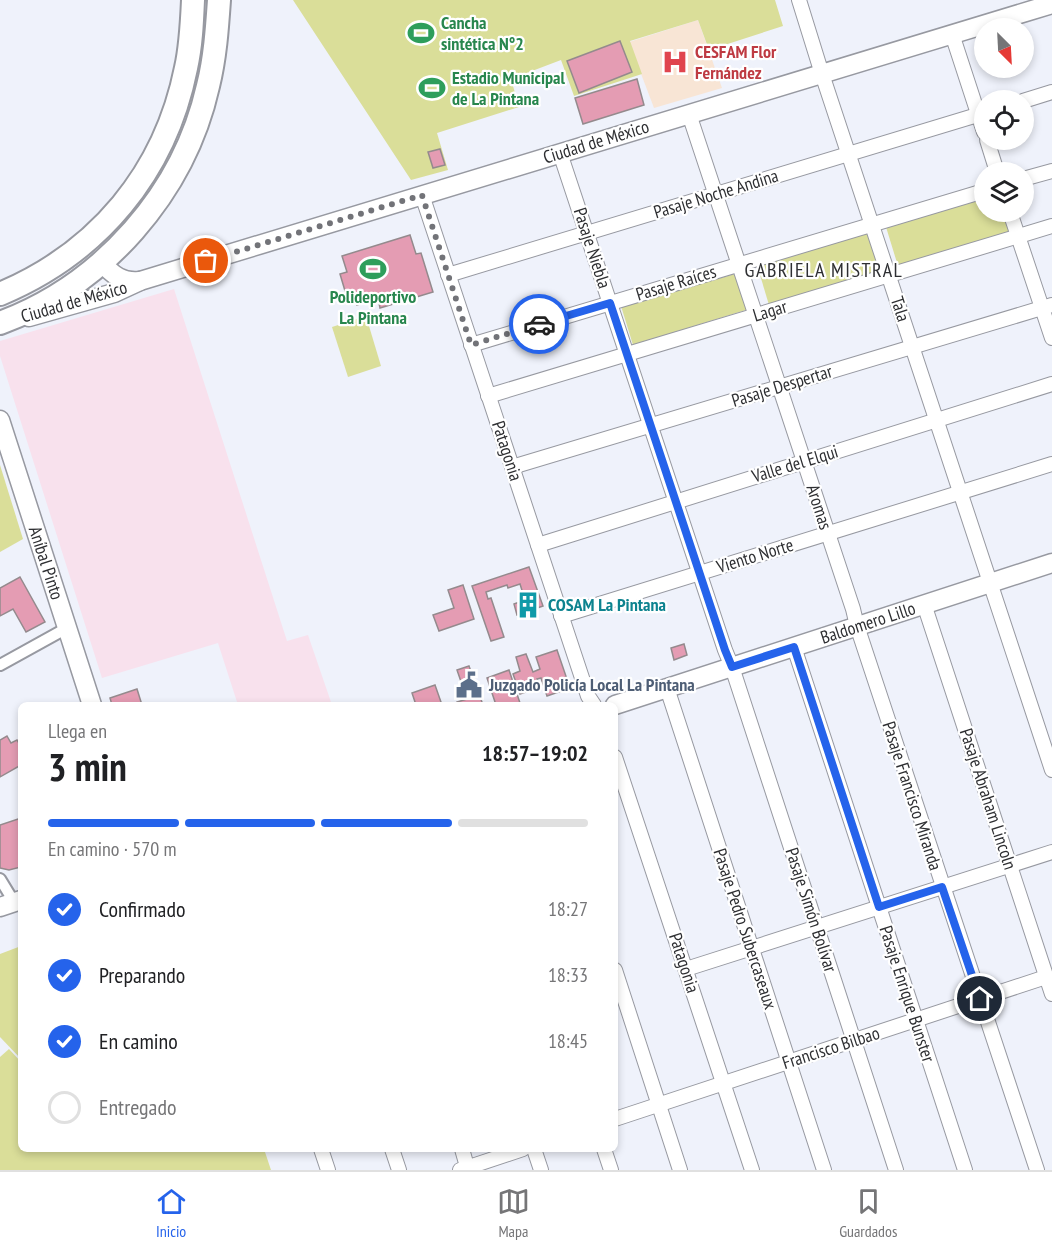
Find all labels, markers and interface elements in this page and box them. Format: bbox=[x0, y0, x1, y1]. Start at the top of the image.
place label: Cancha sintética N°2 bbox=[441, 11, 524, 55]
sports icon: Cancha sintética N°2 bbox=[406, 18, 436, 48]
north arrow bbox=[974, 18, 1034, 78]
map controls bbox=[974, 18, 1034, 222]
place label: CESFAM Flor Fernández bbox=[695, 40, 777, 84]
hospital icon: CESFAM Flor Fernández bbox=[660, 47, 690, 77]
place label: Estadio Municipal de La Pintana bbox=[452, 66, 565, 110]
sports icon: Estadio Municipal de La Pintana bbox=[417, 73, 447, 103]
button: locate bbox=[974, 90, 1034, 150]
street label: Ciudad de México bbox=[540, 114, 652, 169]
button: layers bbox=[974, 162, 1034, 222]
street label: Pasaje Noche Andina bbox=[651, 164, 781, 223]
street label: Pasaje Niebla bbox=[569, 205, 616, 291]
pin bbox=[180, 235, 231, 286]
icon: bag bbox=[189, 244, 222, 277]
sports icon: Polideportivo La Pintana bbox=[358, 254, 388, 284]
district label: GABRIELA MISTRAL bbox=[745, 257, 903, 283]
street label: Pasaje Raíces bbox=[633, 259, 719, 306]
street label: Ciudad de México bbox=[18, 275, 130, 328]
place label: Polideportivo La Pintana bbox=[330, 285, 416, 329]
street label: Tala bbox=[886, 293, 915, 324]
courier bbox=[509, 294, 569, 354]
street label: Lagar bbox=[750, 294, 790, 327]
icon: car bbox=[523, 308, 556, 341]
street label: Pasaje Despertar bbox=[729, 359, 835, 412]
street label: Patagonia bbox=[487, 418, 528, 484]
street label: Valle del Elqui bbox=[748, 440, 841, 488]
street label: Aromas bbox=[801, 481, 838, 532]
street label: Aníbal Pinto bbox=[24, 523, 69, 603]
street label: Viento Norte bbox=[713, 533, 796, 578]
building icon: COSAM La Pintana bbox=[513, 590, 543, 620]
place label: COSAM La Pintana bbox=[548, 593, 666, 616]
street label: Baldomero Lillo bbox=[817, 596, 919, 649]
public building icon: Juzgado Policía Local La Pintana bbox=[454, 670, 484, 700]
place label: Juzgado Policía Local La Pintana bbox=[488, 673, 695, 696]
text: Llega en bbox=[48, 718, 107, 744]
street label: Pasaje Francisco Miranda bbox=[878, 718, 947, 873]
street label: Pasaje Abraham Lincoln bbox=[955, 725, 1022, 872]
text: 18:57–19:02 bbox=[482, 739, 588, 767]
text: 3 min bbox=[48, 741, 127, 792]
text: En camino · 570 m bbox=[48, 836, 177, 862]
street label: Pasaje Pedro Subercaseaux bbox=[709, 845, 783, 1013]
street label: Pasaje Simón Bolívar bbox=[781, 845, 842, 975]
icon: check bbox=[48, 893, 81, 926]
text: Confirmado bbox=[99, 895, 185, 923]
text: 18:27 bbox=[548, 896, 588, 922]
street label: Pasaje Enrique Bunster bbox=[875, 923, 940, 1065]
street label: Patagonia bbox=[664, 930, 705, 996]
icon: check bbox=[48, 959, 81, 992]
text: Preparando bbox=[99, 961, 185, 989]
text: 18:33 bbox=[548, 962, 588, 988]
pin bbox=[954, 973, 1005, 1024]
icon: home bbox=[963, 982, 996, 1015]
street label: Francisco Bilbao bbox=[779, 1021, 883, 1074]
icon: check bbox=[48, 1025, 81, 1058]
text: En camino bbox=[99, 1027, 178, 1055]
text: 18:45 bbox=[548, 1028, 588, 1054]
text: Entregado bbox=[99, 1093, 176, 1121]
tab: Inicio bbox=[155, 1185, 188, 1241]
tab: Mapa bbox=[497, 1185, 530, 1241]
tab: Guardados bbox=[839, 1185, 897, 1241]

